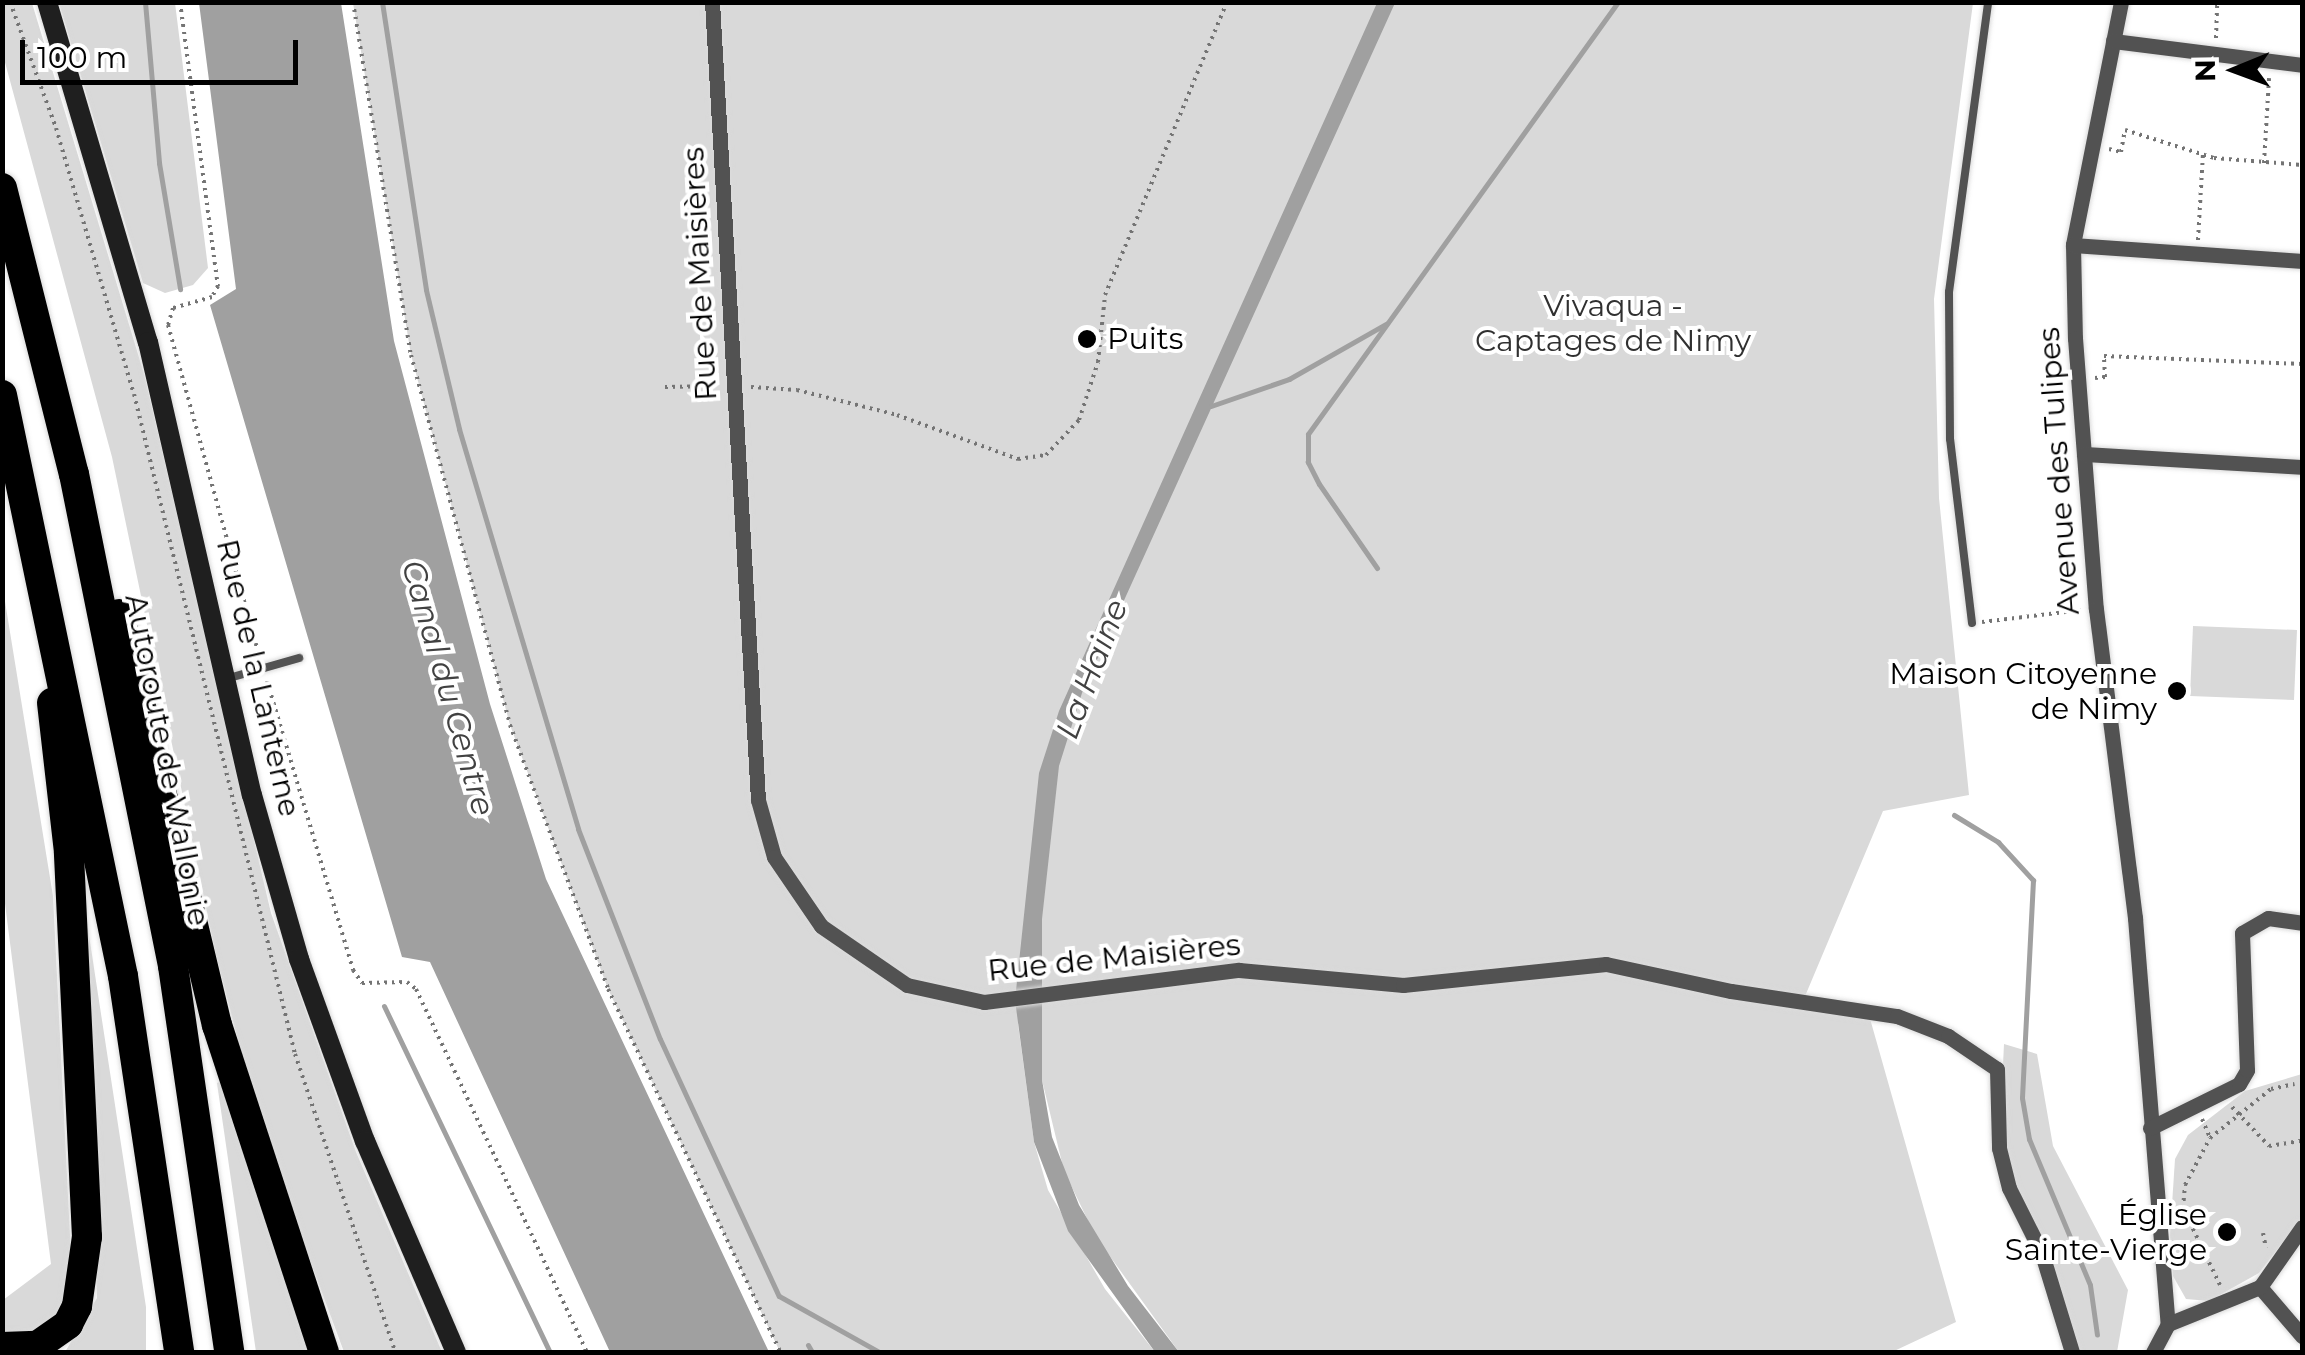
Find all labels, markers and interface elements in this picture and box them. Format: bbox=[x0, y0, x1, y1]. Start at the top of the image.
scale bar bbox=[25, 20, 302, 82]
north arrow bbox=[2185, 20, 2285, 120]
text: 100 m bbox=[37, 39, 127, 76]
text: N bbox=[2188, 59, 2222, 82]
street label: Rue de Maisières bbox=[675, 146, 725, 402]
park label: Vivaqua - Captages de Nimy bbox=[1475, 288, 1751, 358]
place label: Puits bbox=[1107, 321, 1183, 357]
street label: Avenue des Tulipes bbox=[2031, 326, 2087, 616]
marker: Puits bbox=[1076, 328, 1098, 350]
street label: Rue de la Lanterne bbox=[209, 536, 307, 820]
water label: Canal du Centre bbox=[393, 556, 503, 820]
street label: Autoroute de Wallonie bbox=[117, 591, 217, 929]
water label: La Haine bbox=[1048, 594, 1136, 744]
place label: Maison Citoyenne de Nimy bbox=[1889, 656, 2157, 726]
marker: Maison Citoyenne de Nimy bbox=[2166, 680, 2188, 702]
street label: Rue de Maisières bbox=[986, 927, 1242, 989]
place label: Église Sainte-Vierge bbox=[2005, 1197, 2207, 1268]
marker: Église Sainte-Vierge bbox=[2216, 1221, 2238, 1243]

